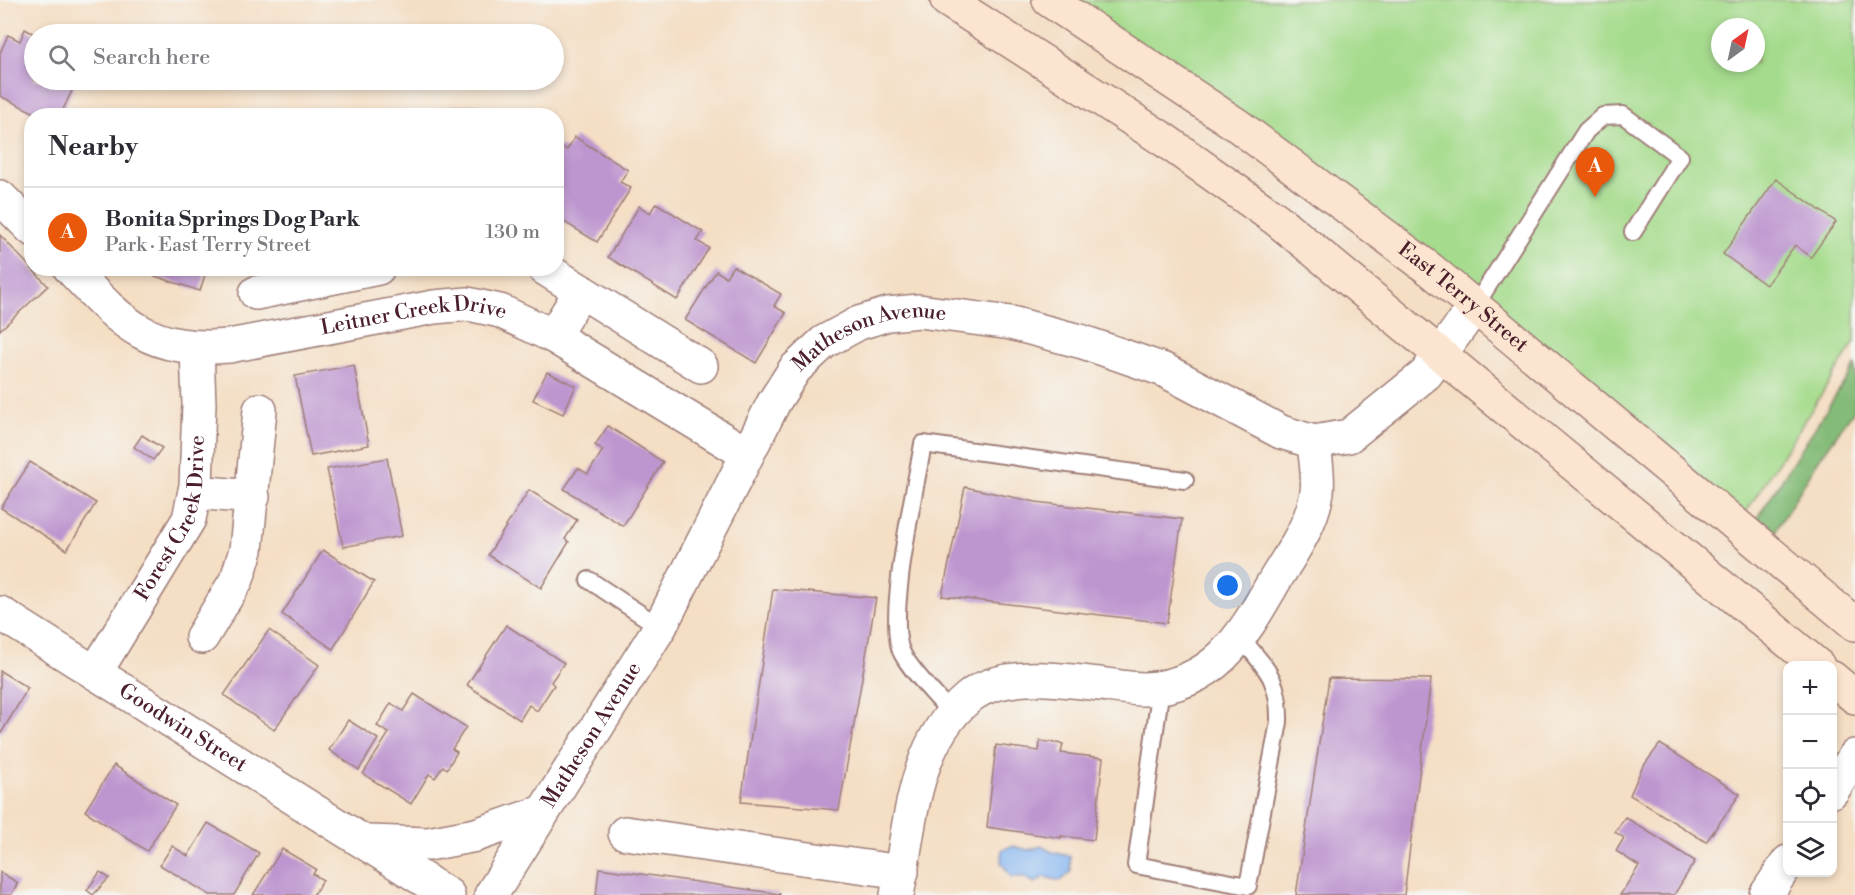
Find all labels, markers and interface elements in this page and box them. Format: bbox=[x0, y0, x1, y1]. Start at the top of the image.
north arrow bbox=[1711, 18, 1765, 72]
search box bbox=[24, 24, 564, 90]
icon: search bbox=[45, 41, 78, 74]
text: Search here bbox=[93, 44, 210, 71]
text: Nearby bbox=[48, 131, 138, 163]
pin: A bbox=[1576, 148, 1614, 197]
text: Bonita Springs Dog Park bbox=[105, 206, 360, 233]
text: A bbox=[60, 220, 75, 245]
text: 130 m bbox=[485, 220, 540, 245]
text: Park · East Terry Street bbox=[105, 233, 311, 258]
street label: East Terry Street bbox=[1393, 237, 1534, 359]
street label: Leitner Creek Drive bbox=[318, 291, 511, 341]
street label: Matheson Avenue bbox=[787, 298, 948, 378]
street label: Forest Creek Drive bbox=[129, 435, 211, 606]
your location bbox=[1213, 571, 1242, 600]
street label: Matheson Avenue bbox=[536, 657, 647, 813]
map controls bbox=[1783, 661, 1837, 877]
button: + bbox=[1783, 661, 1837, 715]
street label: Goodwin Street bbox=[114, 678, 252, 778]
button: − bbox=[1783, 715, 1837, 769]
button: locate bbox=[1783, 769, 1837, 823]
button: layers bbox=[1783, 823, 1837, 877]

